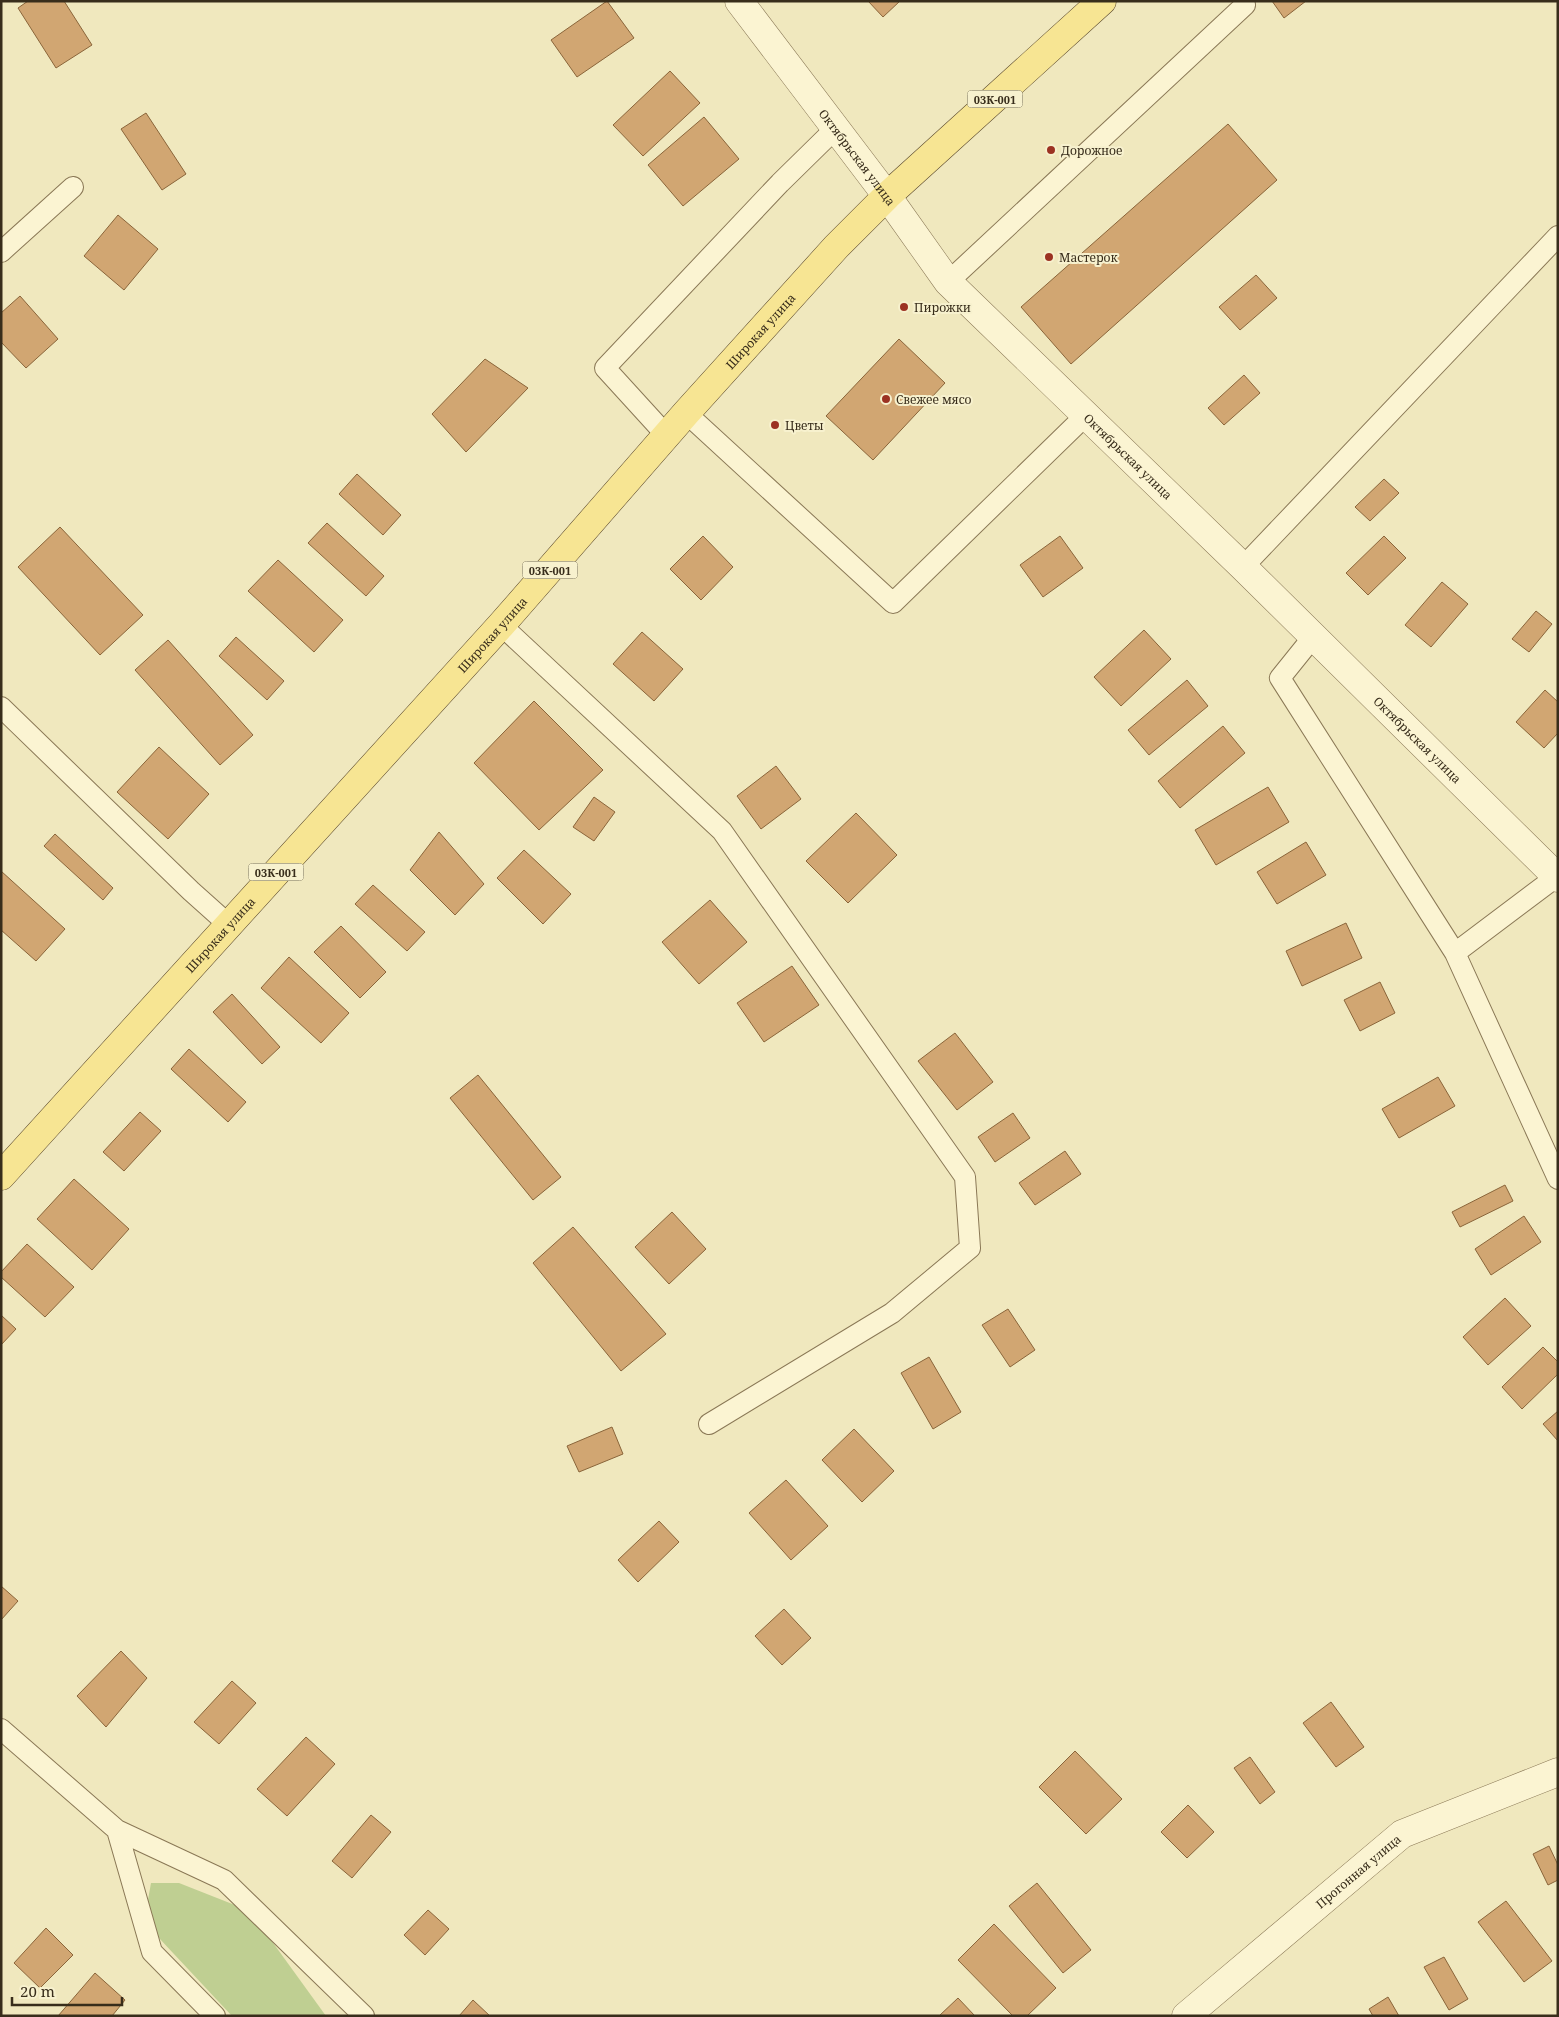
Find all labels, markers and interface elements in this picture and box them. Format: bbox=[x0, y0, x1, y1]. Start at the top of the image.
road number: 03К-001 bbox=[968, 90, 1022, 108]
street label: Октябрьская улица bbox=[815, 105, 900, 209]
place label: Дорожное bbox=[1061, 142, 1122, 159]
marker: Дорожное bbox=[1045, 144, 1057, 156]
place label: Мастерок bbox=[1059, 249, 1119, 266]
marker: Мастерок bbox=[1043, 251, 1055, 263]
street label: Широкая улица bbox=[721, 289, 799, 372]
place label: Пирожки bbox=[914, 299, 971, 316]
marker: Пирожки bbox=[898, 301, 910, 313]
place label: Свежее мясо bbox=[896, 391, 972, 408]
marker: Свежее мясо bbox=[880, 393, 892, 405]
street label: Октябрьская улица bbox=[1080, 409, 1177, 503]
place label: Цветы bbox=[785, 417, 824, 434]
marker: Цветы bbox=[769, 419, 781, 431]
road number: 03К-001 bbox=[522, 562, 578, 578]
street label: Широкая улица bbox=[453, 593, 531, 676]
street label: Октябрьская улица bbox=[1370, 692, 1466, 787]
road number: 03К-001 bbox=[248, 864, 304, 880]
street label: Широкая улица bbox=[181, 893, 259, 976]
street label: Прогонная улица bbox=[1312, 1830, 1404, 1912]
scale bar bbox=[12, 1974, 122, 2006]
text: 20 m bbox=[20, 1981, 55, 2001]

